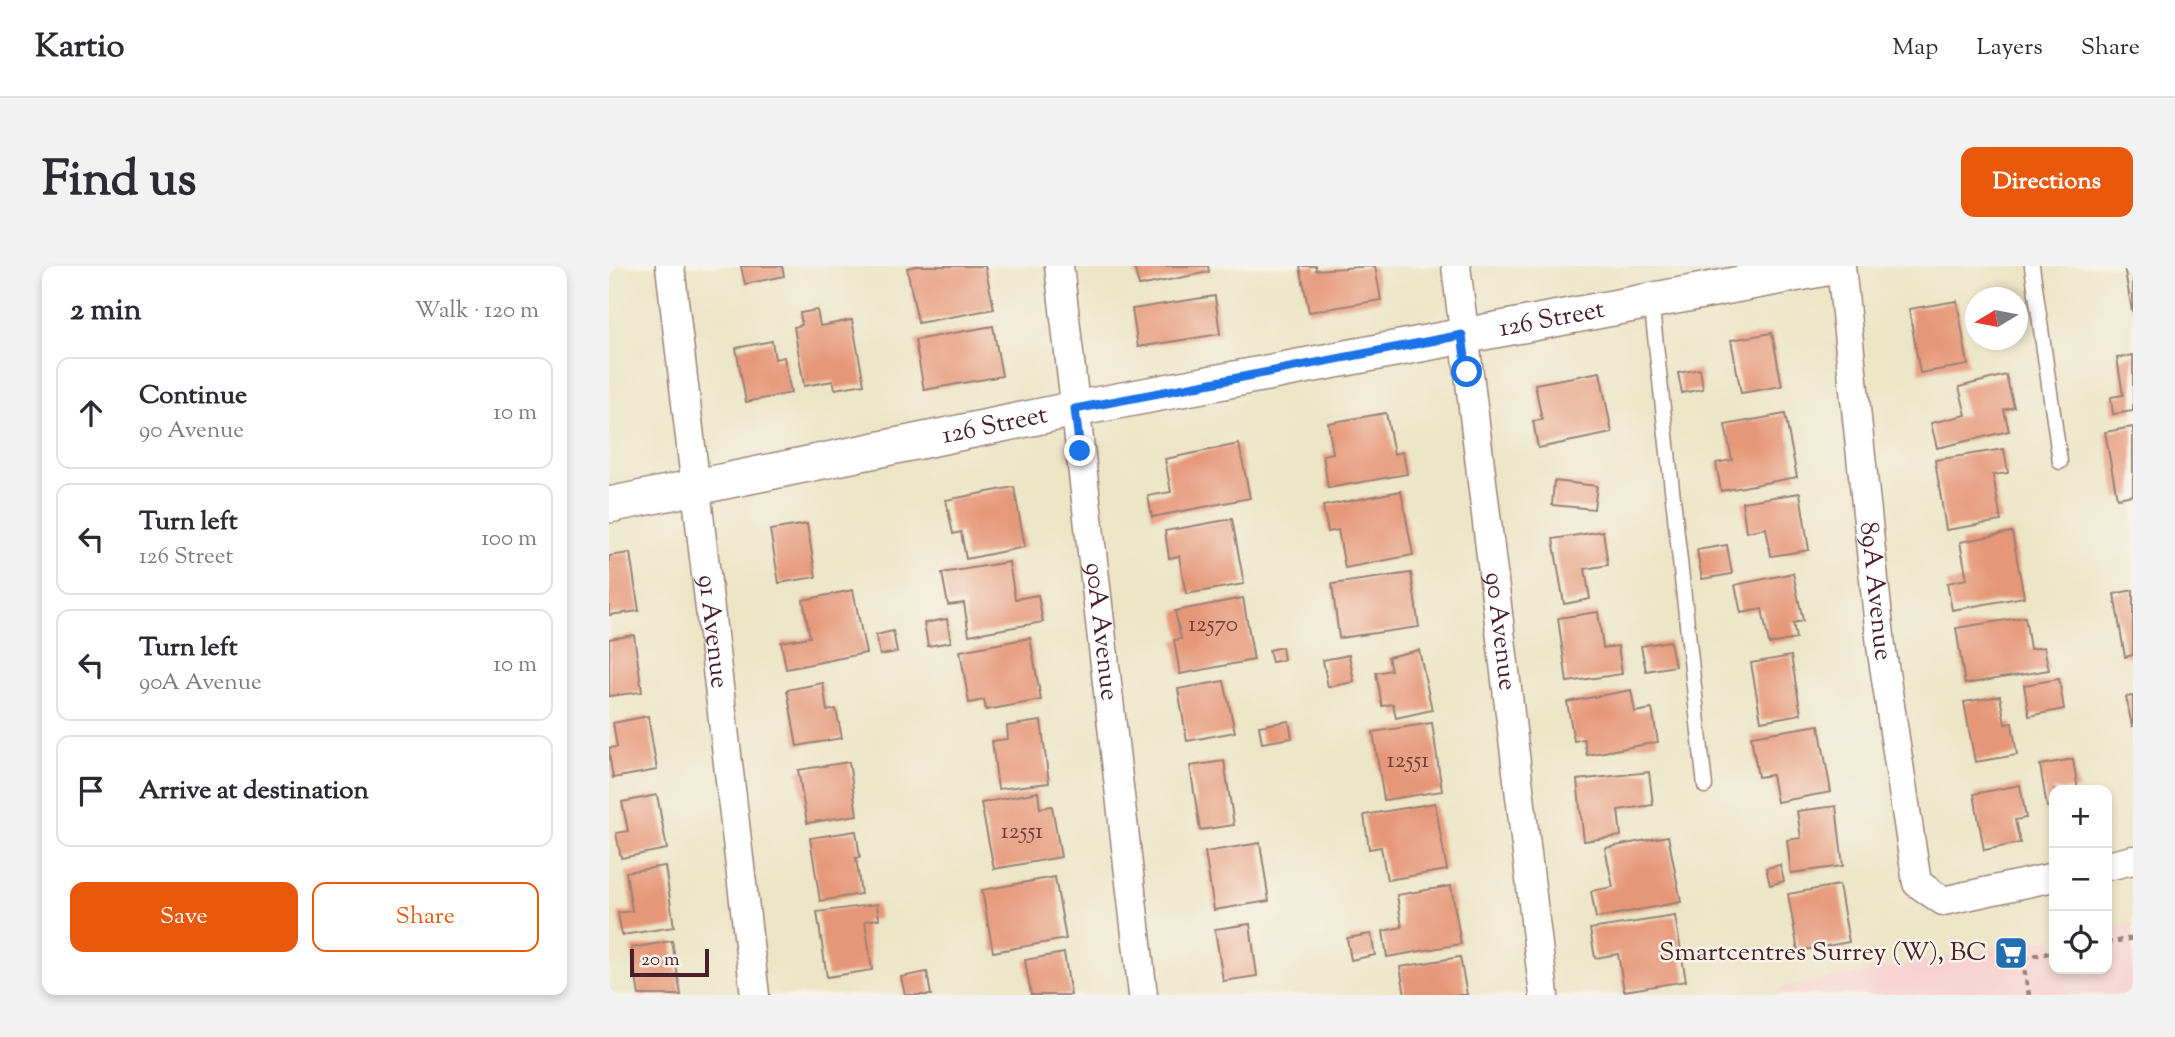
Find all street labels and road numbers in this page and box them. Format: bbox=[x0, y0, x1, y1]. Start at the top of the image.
street label: 126 Street bbox=[1496, 291, 1608, 347]
street label: 126 Street bbox=[939, 397, 1051, 454]
street label: 89A Avenue bbox=[1850, 520, 1901, 663]
street label: 90A Avenue bbox=[1075, 561, 1127, 703]
street label: 90 Avenue bbox=[1475, 570, 1526, 693]
street label: 91 Avenue bbox=[688, 573, 738, 690]

